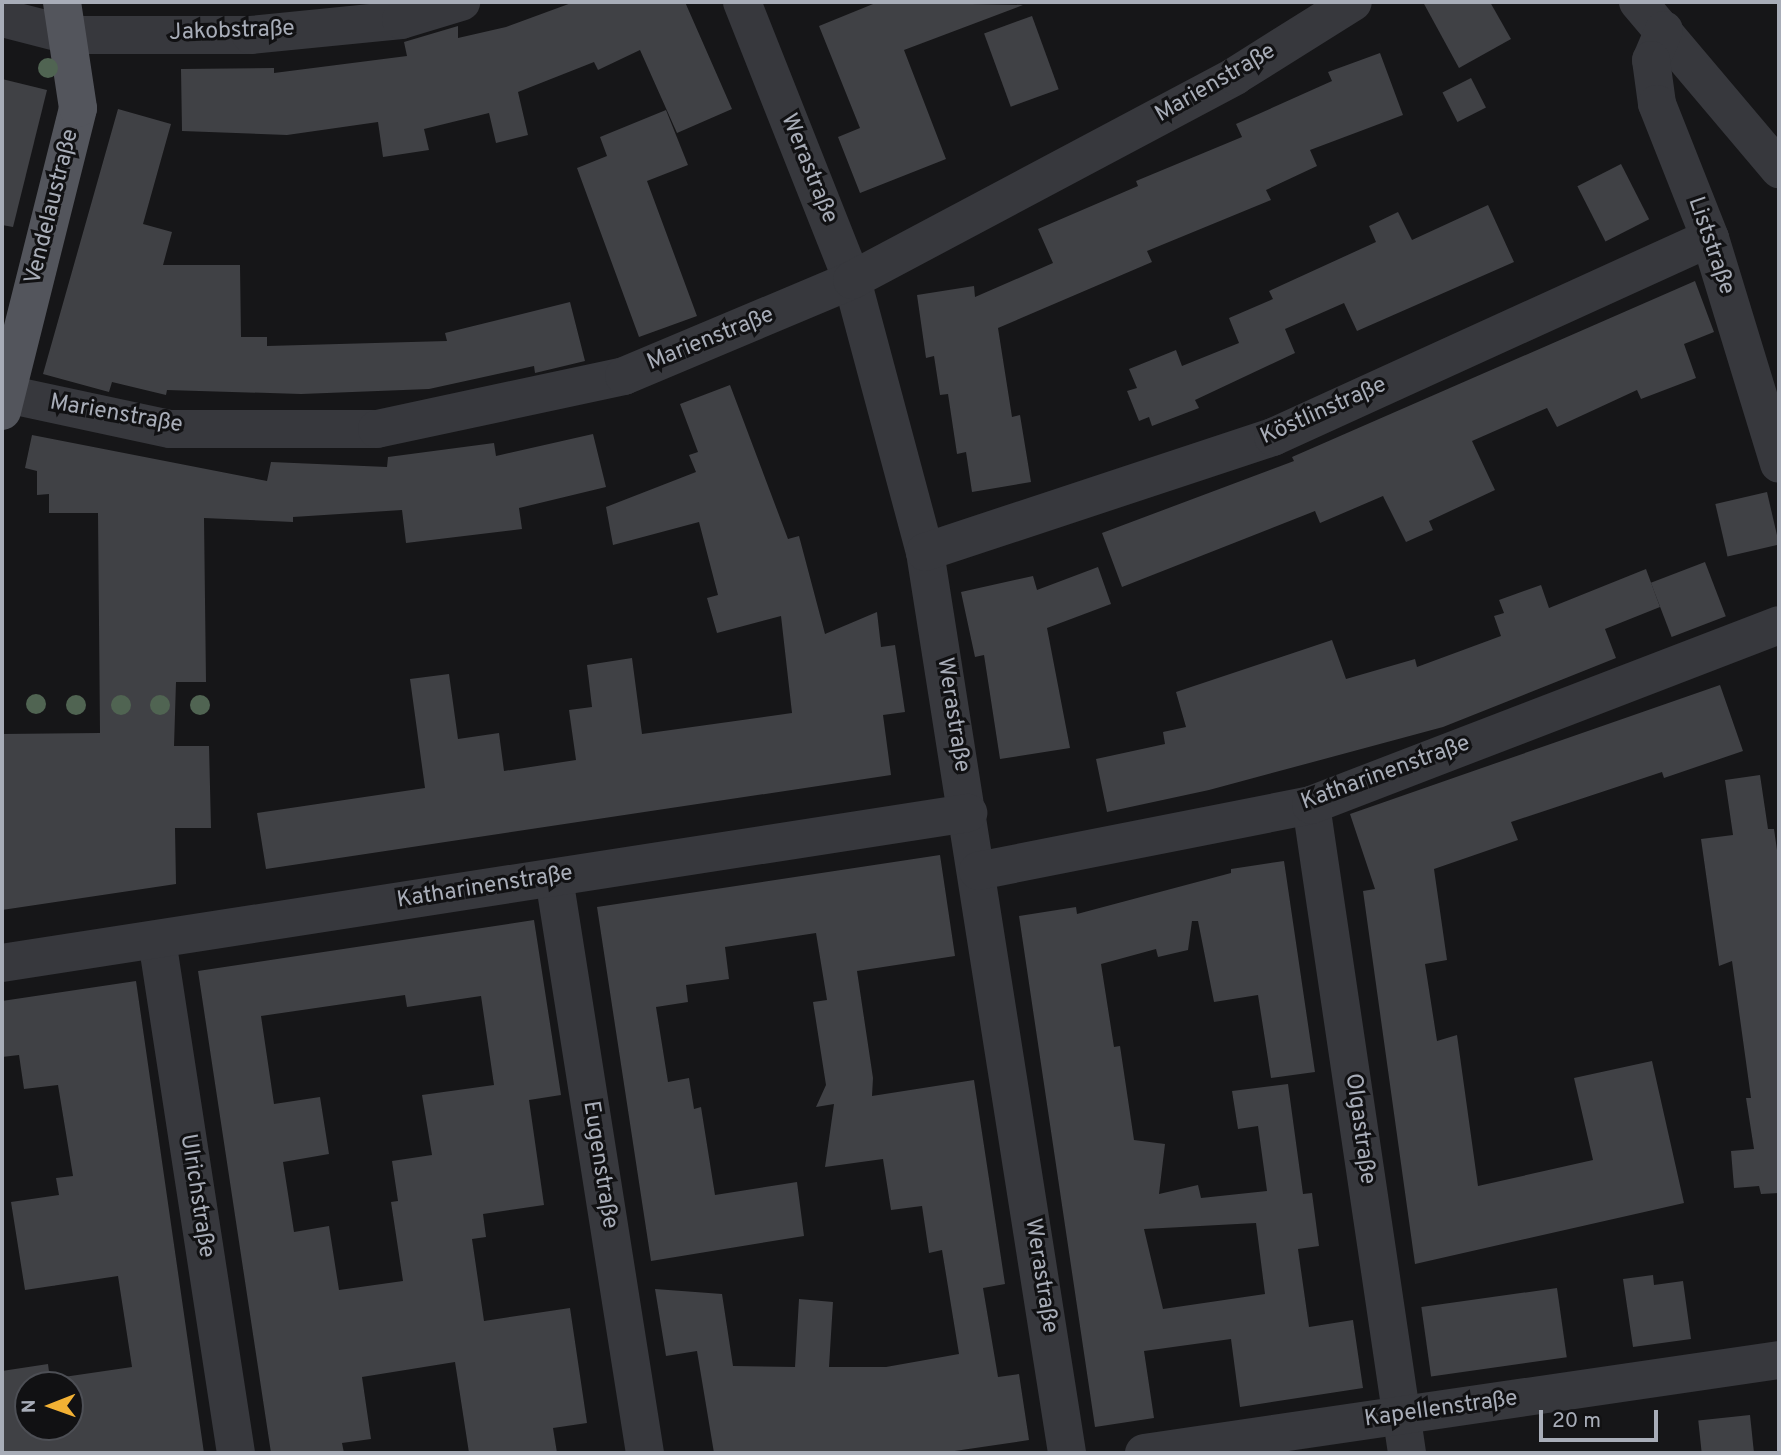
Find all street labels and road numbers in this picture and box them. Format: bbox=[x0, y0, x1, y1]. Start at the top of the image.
street label: Jakobstraße bbox=[169, 16, 295, 48]
street label: Marienstraße bbox=[1151, 38, 1281, 130]
street label: Werastraße bbox=[773, 110, 843, 228]
street label: Vendelaustraße bbox=[20, 126, 86, 288]
street label: Liststraße bbox=[1680, 193, 1740, 299]
street label: Marienstraße bbox=[644, 302, 778, 378]
street label: Köstlinstraße bbox=[1257, 372, 1391, 452]
street label: Marienstraße bbox=[47, 390, 185, 440]
street label: Werastraße bbox=[929, 656, 975, 774]
street label: Katharinenstraße bbox=[1298, 731, 1474, 817]
street label: Katharinenstraße bbox=[395, 860, 575, 916]
street label: Olgastraße bbox=[1338, 1072, 1380, 1186]
street label: Eugenstraße bbox=[575, 1099, 623, 1231]
street label: Ulrichstraße bbox=[173, 1132, 219, 1260]
street label: Werastraße bbox=[1017, 1217, 1063, 1335]
street label: Kapellenstraße bbox=[1363, 1386, 1519, 1434]

